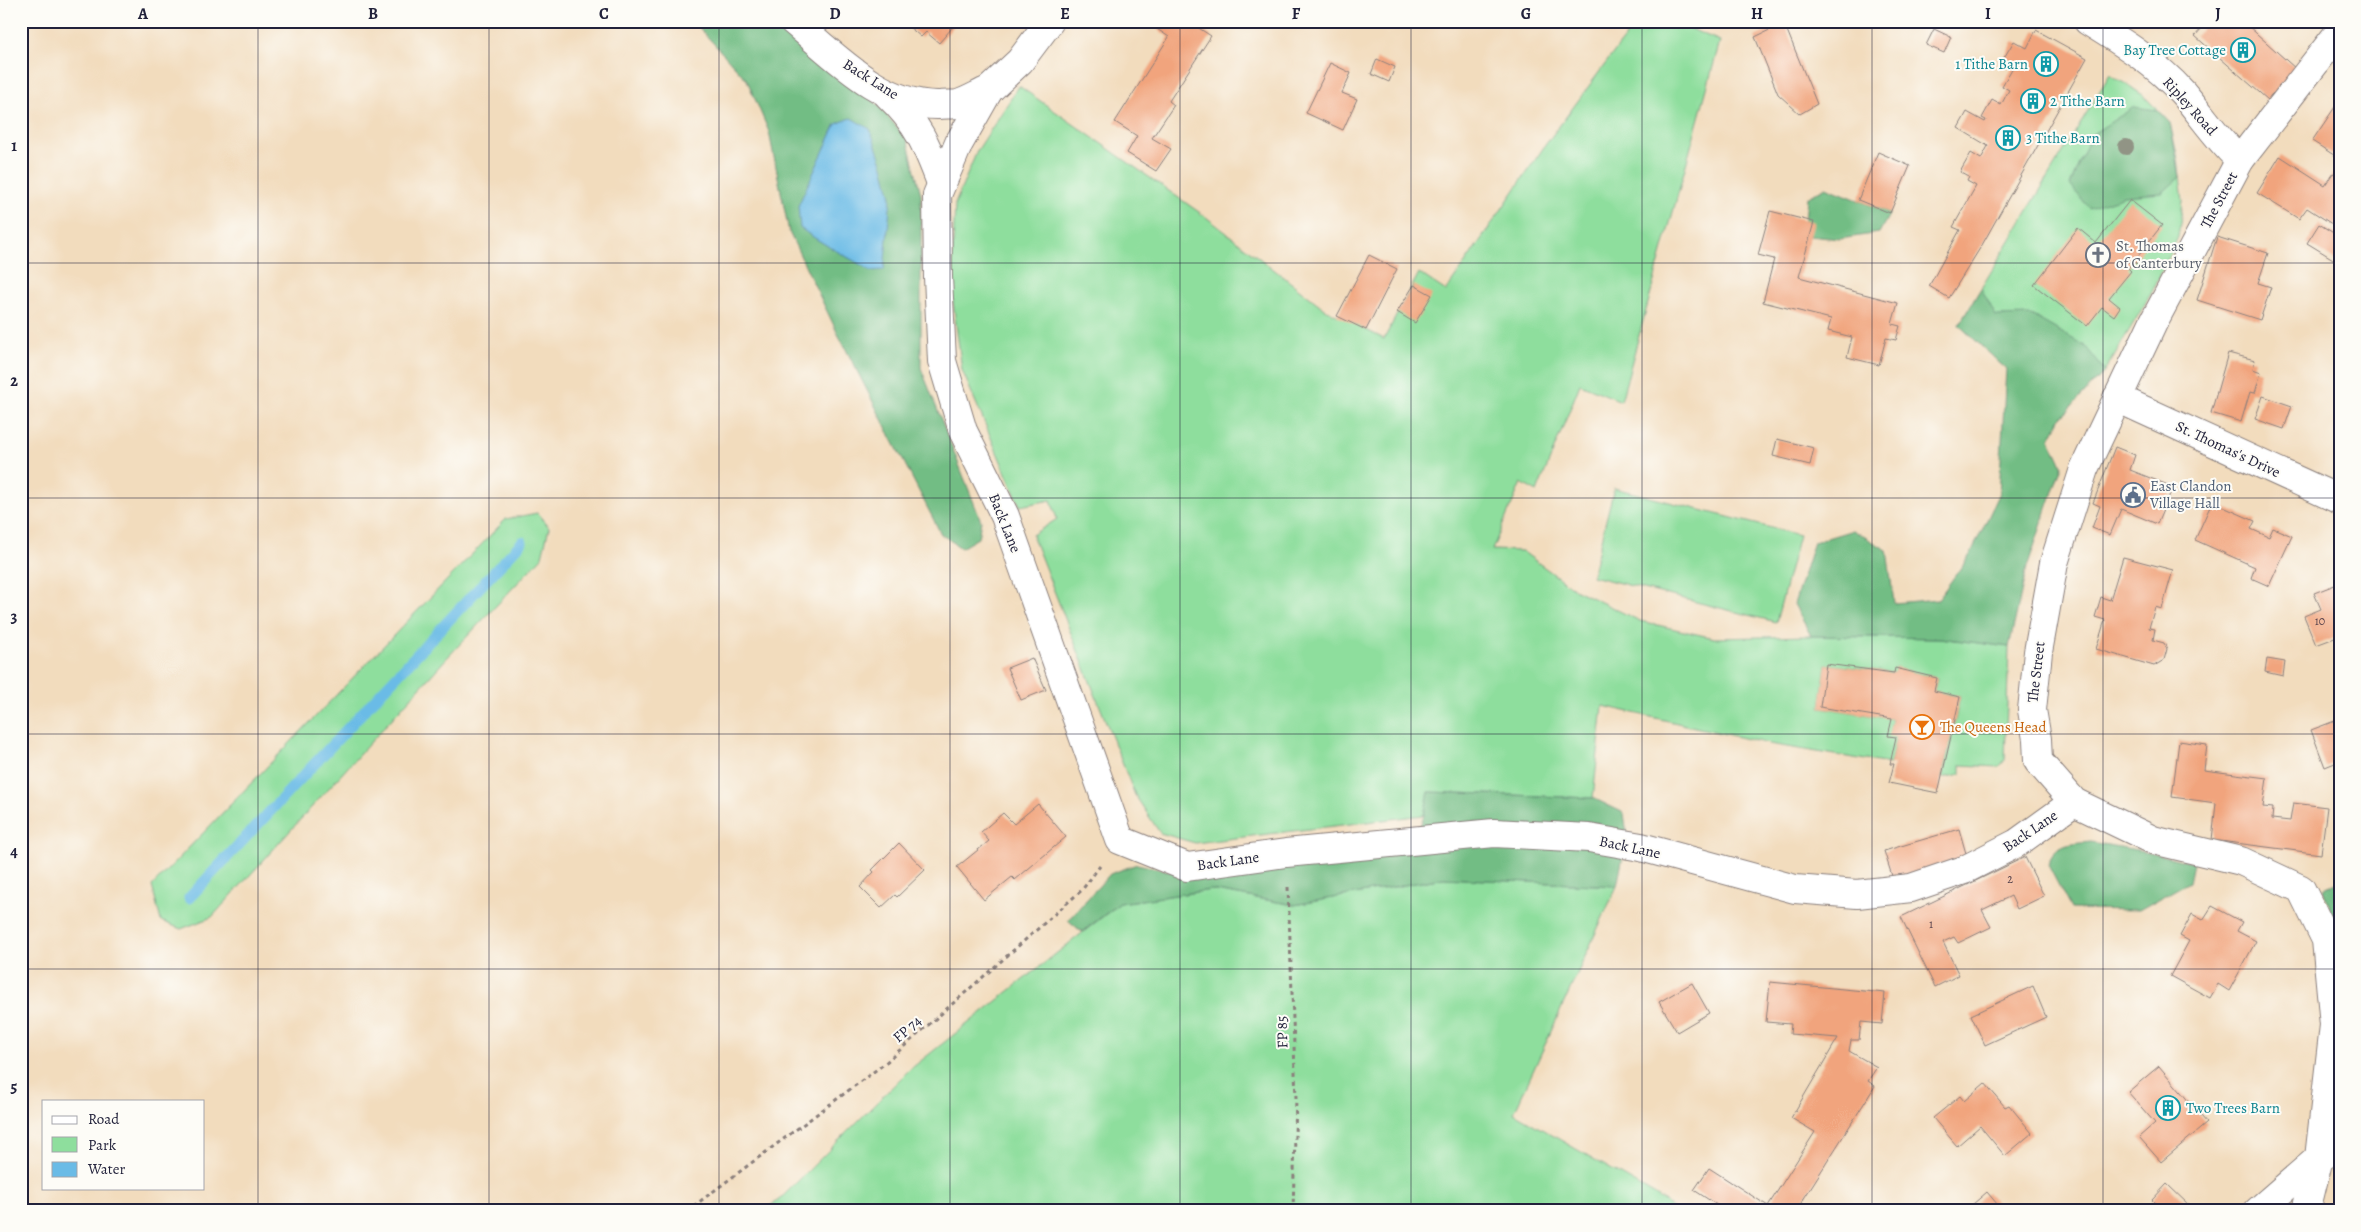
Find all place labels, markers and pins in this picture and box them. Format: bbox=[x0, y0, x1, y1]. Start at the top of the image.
building icon: Bay Tree Cottage bbox=[2230, 37, 2256, 63]
place label: Bay Tree Cottage bbox=[2123, 40, 2226, 60]
building icon: 1 Tithe Barn bbox=[2033, 51, 2059, 77]
place label: 1 Tithe Barn bbox=[1955, 54, 2028, 74]
building icon: 2 Tithe Barn bbox=[2020, 88, 2046, 114]
place label: 2 Tithe Barn bbox=[2050, 91, 2125, 111]
building icon: 3 Tithe Barn bbox=[1995, 125, 2021, 151]
place label: 3 Tithe Barn bbox=[2026, 128, 2100, 148]
place label: St. Thomas of Canterbury bbox=[2116, 236, 2202, 273]
church icon: St. Thomas of Canterbury bbox=[2085, 242, 2111, 268]
place label: East Clandon Village Hall bbox=[2149, 476, 2232, 513]
public building icon: East Clandon Village Hall bbox=[2120, 482, 2146, 508]
bar icon: The Queens Head bbox=[1909, 714, 1935, 740]
place label: The Queens Head bbox=[1940, 717, 2047, 737]
building icon: Two Trees Barn bbox=[2155, 1095, 2181, 1121]
place label: Two Trees Barn bbox=[2186, 1098, 2280, 1118]

